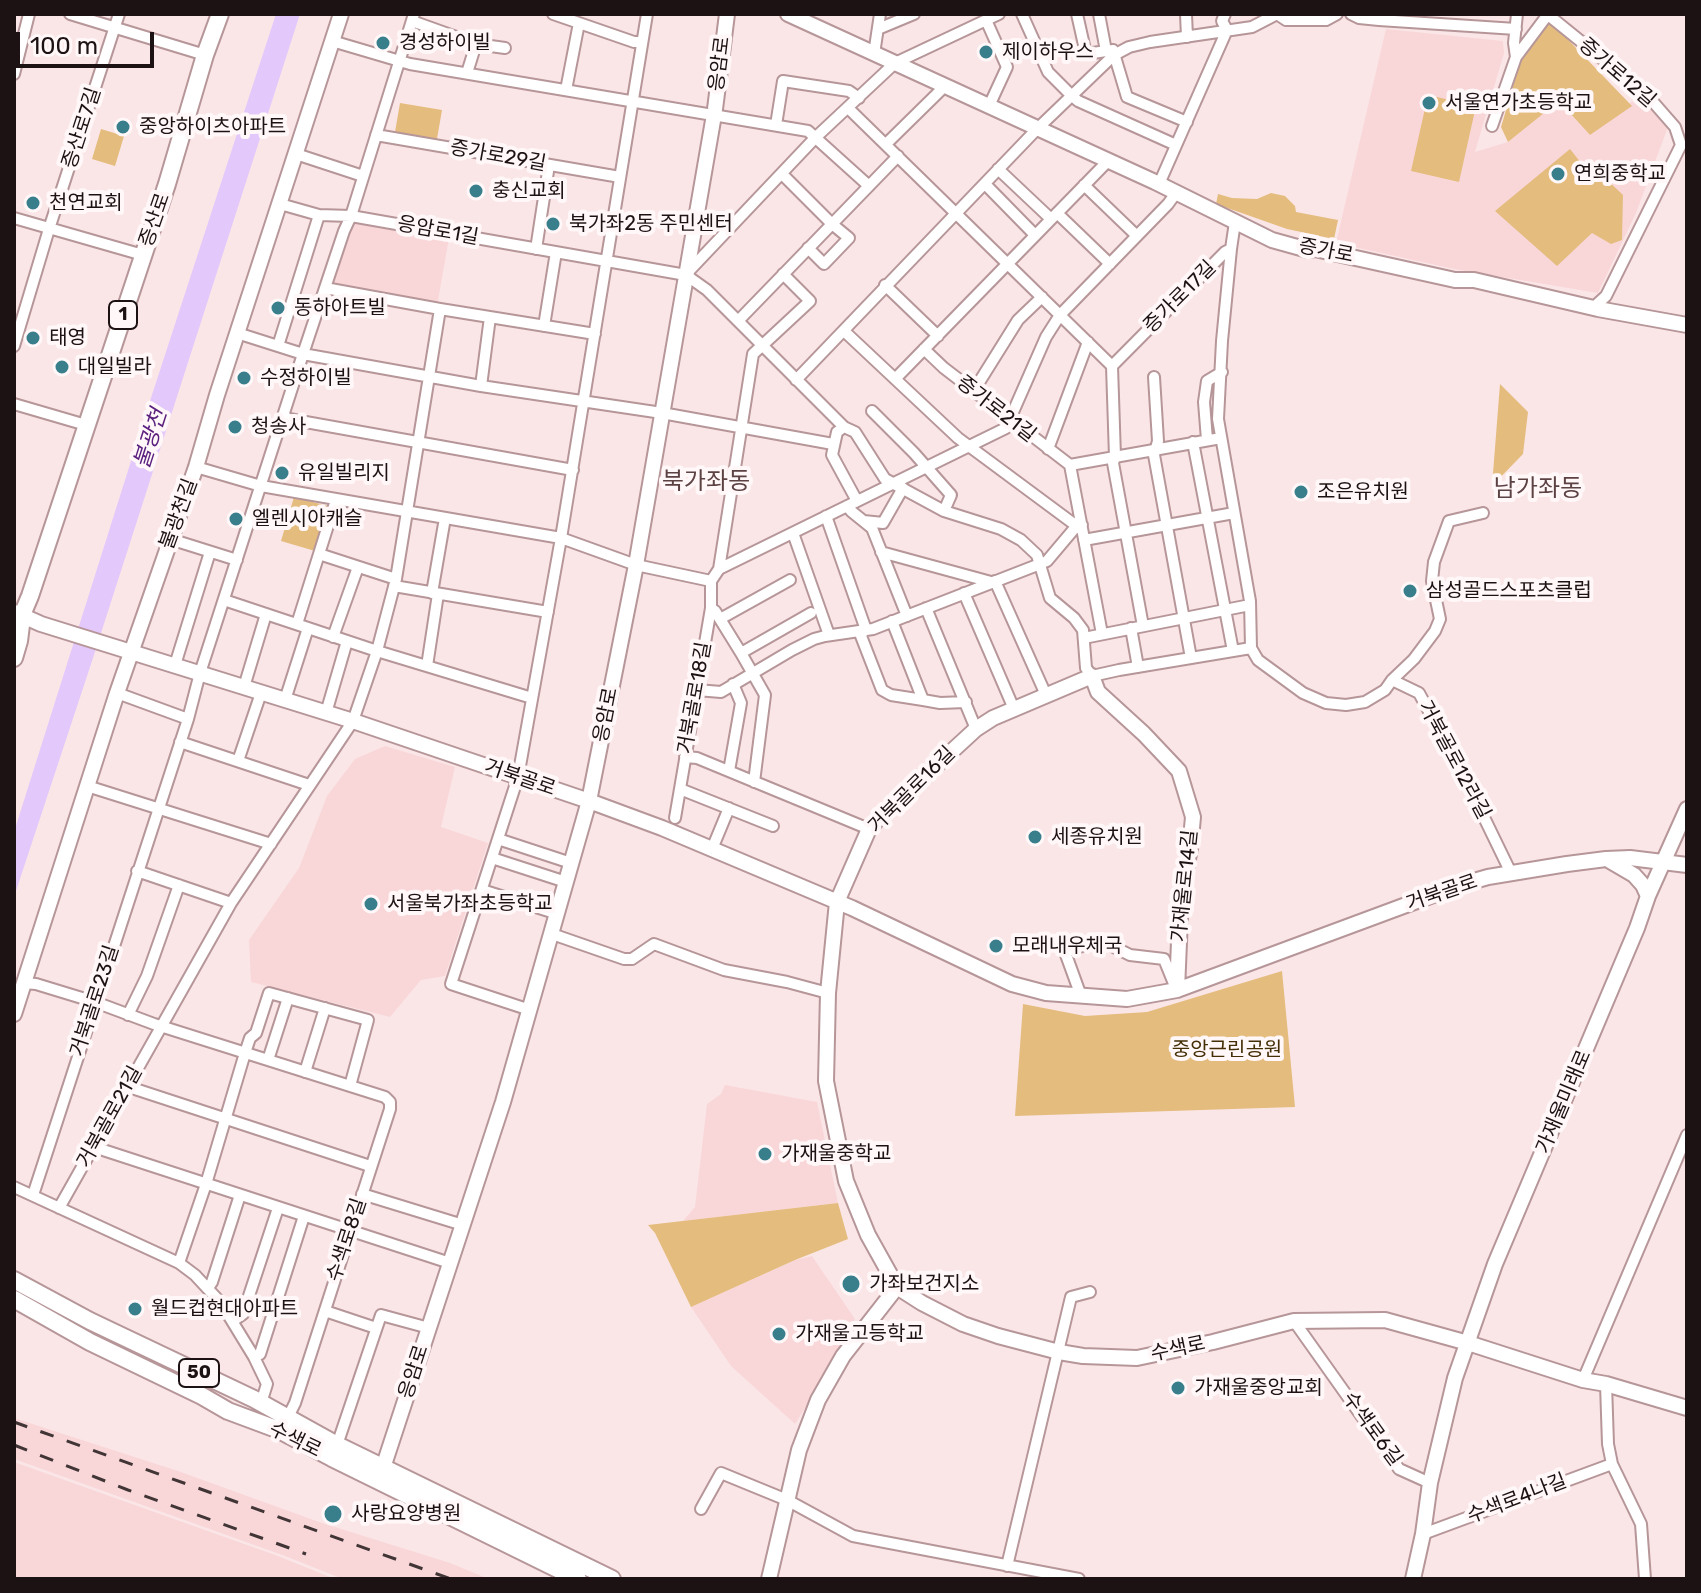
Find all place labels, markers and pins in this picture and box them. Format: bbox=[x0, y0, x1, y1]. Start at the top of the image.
place label: 경성하이빌 bbox=[399, 31, 491, 55]
marker: 경성하이빌 bbox=[374, 34, 392, 52]
place label: 제이하우스 bbox=[1002, 40, 1094, 64]
marker: 제이하우스 bbox=[977, 43, 995, 61]
place label: 서울연가초등학교 bbox=[1445, 91, 1592, 115]
marker: 서울연가초등학교 bbox=[1420, 94, 1438, 112]
place label: 중앙하이츠아파트 bbox=[139, 115, 286, 139]
marker: 중앙하이츠아파트 bbox=[114, 118, 132, 136]
place label: 연희중학교 bbox=[1574, 162, 1666, 186]
marker: 연희중학교 bbox=[1549, 165, 1567, 183]
place label: 충신교회 bbox=[492, 179, 566, 203]
marker: 충신교회 bbox=[467, 182, 485, 200]
place label: 천연교회 bbox=[49, 191, 123, 215]
marker: 천연교회 bbox=[24, 194, 42, 212]
place label: 북가좌2동 주민센터 bbox=[569, 212, 733, 236]
marker: 북가좌2동 주민센터 bbox=[544, 215, 562, 233]
place label: 동하아트빌 bbox=[294, 296, 386, 320]
marker: 동하아트빌 bbox=[269, 299, 287, 317]
place label: 태영 bbox=[49, 326, 86, 350]
marker: 태영 bbox=[24, 329, 42, 347]
place label: 대일빌라 bbox=[78, 355, 152, 379]
marker: 대일빌라 bbox=[53, 358, 71, 376]
place label: 수정하이빌 bbox=[260, 366, 352, 390]
marker: 수정하이빌 bbox=[235, 369, 253, 387]
place label: 청송사 bbox=[251, 415, 306, 439]
marker: 청송사 bbox=[226, 418, 244, 436]
place label: 유일빌리지 bbox=[298, 461, 390, 485]
marker: 유일빌리지 bbox=[273, 464, 291, 482]
place label: 조은유치원 bbox=[1317, 480, 1409, 504]
marker: 조은유치원 bbox=[1292, 483, 1310, 501]
place label: 엘렌시아캐슬 bbox=[252, 507, 362, 531]
marker: 엘렌시아캐슬 bbox=[227, 510, 245, 528]
place label: 삼성골드스포츠클럽 bbox=[1426, 579, 1592, 603]
marker: 삼성골드스포츠클럽 bbox=[1401, 582, 1419, 600]
place label: 세종유치원 bbox=[1051, 825, 1143, 849]
marker: 세종유치원 bbox=[1026, 828, 1044, 846]
place label: 서울북가좌초등학교 bbox=[387, 892, 553, 916]
marker: 서울북가좌초등학교 bbox=[362, 895, 380, 913]
place label: 모래내우체국 bbox=[1012, 934, 1122, 958]
marker: 모래내우체국 bbox=[987, 937, 1005, 955]
place label: 가재울중학교 bbox=[781, 1142, 891, 1166]
marker: 가재울중학교 bbox=[756, 1145, 774, 1163]
place label: 가좌보건지소 bbox=[869, 1272, 979, 1296]
marker: 가좌보건지소 bbox=[840, 1273, 862, 1295]
place label: 월드컵현대아파트 bbox=[151, 1297, 298, 1321]
marker: 월드컵현대아파트 bbox=[126, 1300, 144, 1318]
place label: 가재울고등학교 bbox=[795, 1322, 924, 1346]
marker: 가재울고등학교 bbox=[770, 1325, 788, 1343]
place label: 가재울중앙교회 bbox=[1194, 1376, 1323, 1400]
marker: 가재울중앙교회 bbox=[1169, 1379, 1187, 1397]
place label: 사랑요양병원 bbox=[351, 1502, 461, 1526]
marker: 사랑요양병원 bbox=[322, 1503, 344, 1525]

